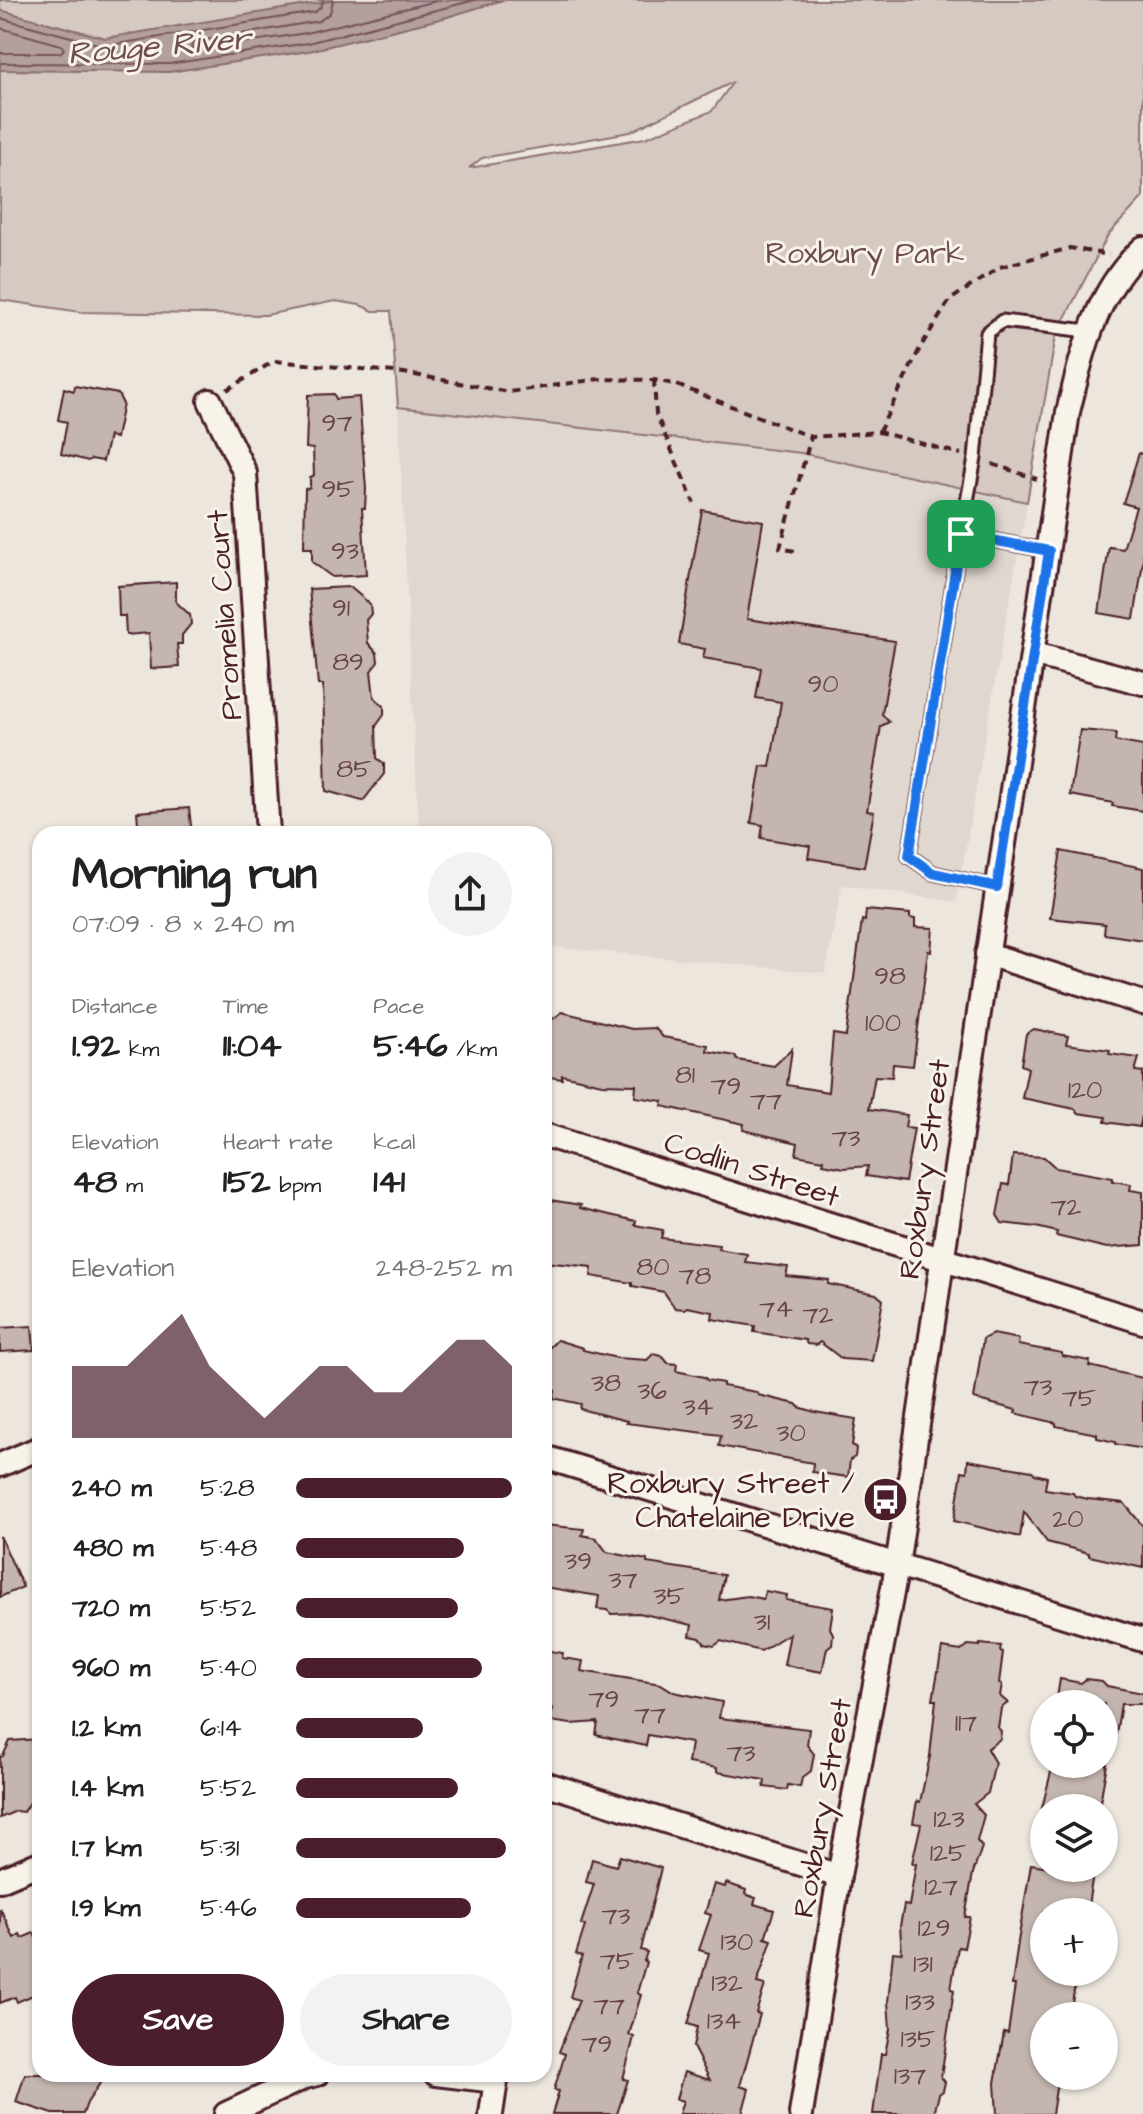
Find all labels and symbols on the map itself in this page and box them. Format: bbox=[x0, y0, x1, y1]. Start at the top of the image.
water label: Rouge River bbox=[66, 16, 256, 78]
park label: Roxbury Park bbox=[766, 233, 964, 276]
house number: 97 bbox=[322, 405, 352, 441]
house number: 95 bbox=[321, 471, 355, 507]
pin bbox=[927, 500, 995, 568]
street label: Promelia Court bbox=[197, 508, 253, 721]
house number: 93 bbox=[331, 533, 359, 569]
house number: 91 bbox=[332, 590, 350, 626]
house number: 89 bbox=[332, 644, 364, 680]
house number: 90 bbox=[807, 666, 839, 702]
house number: 85 bbox=[336, 751, 372, 787]
house number: 98 bbox=[874, 958, 906, 994]
house number: 100 bbox=[865, 1005, 901, 1041]
street label: Roxbury Street bbox=[889, 1056, 962, 1282]
house number: 81 bbox=[675, 1057, 695, 1093]
house number: 79 bbox=[711, 1068, 741, 1104]
house number: 120 bbox=[1068, 1072, 1102, 1108]
house number: 77 bbox=[750, 1083, 782, 1119]
house number: 73 bbox=[831, 1120, 861, 1156]
street label: Codlin Street bbox=[658, 1122, 845, 1218]
house number: 72 bbox=[1051, 1189, 1082, 1225]
house number: 80 bbox=[636, 1249, 670, 1285]
house number: 78 bbox=[679, 1258, 712, 1294]
house number: 74 bbox=[759, 1291, 793, 1327]
house number: 72 bbox=[803, 1297, 834, 1333]
house number: 38 bbox=[591, 1365, 621, 1401]
house number: 73 bbox=[1023, 1369, 1053, 1405]
house number: 36 bbox=[637, 1373, 667, 1409]
house number: 75 bbox=[1062, 1380, 1096, 1416]
house number: 34 bbox=[683, 1389, 714, 1425]
house number: 32 bbox=[730, 1403, 758, 1439]
house number: 30 bbox=[776, 1415, 806, 1451]
place label: Roxbury Street / Chatelaine Drive bbox=[607, 1463, 855, 1539]
bus stop icon: Roxbury Street / Chatelaine Drive bbox=[862, 1476, 910, 1524]
house number: 20 bbox=[1052, 1501, 1084, 1537]
house number: 39 bbox=[564, 1543, 592, 1579]
house number: 37 bbox=[608, 1562, 638, 1598]
house number: 35 bbox=[653, 1578, 685, 1614]
house number: 31 bbox=[754, 1604, 770, 1640]
house number: 79 bbox=[589, 1681, 619, 1717]
street label: Roxbury Street bbox=[783, 1695, 864, 1921]
house number: 77 bbox=[634, 1697, 666, 1733]
house number: 117 bbox=[955, 1705, 977, 1741]
house number: 73 bbox=[726, 1735, 756, 1771]
house number: 123 bbox=[933, 1801, 965, 1837]
house number: 125 bbox=[930, 1835, 966, 1871]
house number: 127 bbox=[924, 1869, 958, 1905]
house number: 73 bbox=[601, 1898, 631, 1934]
house number: 129 bbox=[917, 1910, 951, 1946]
house number: 130 bbox=[721, 1924, 753, 1960]
house number: 75 bbox=[600, 1943, 634, 1979]
house number: 131 bbox=[913, 1946, 933, 1982]
house number: 132 bbox=[711, 1965, 743, 2001]
house number: 133 bbox=[905, 1984, 935, 2020]
house number: 77 bbox=[593, 1988, 625, 2024]
house number: 134 bbox=[707, 2003, 741, 2039]
house number: 135 bbox=[901, 2021, 935, 2057]
house number: 79 bbox=[582, 2026, 612, 2062]
house number: 137 bbox=[894, 2058, 926, 2094]

